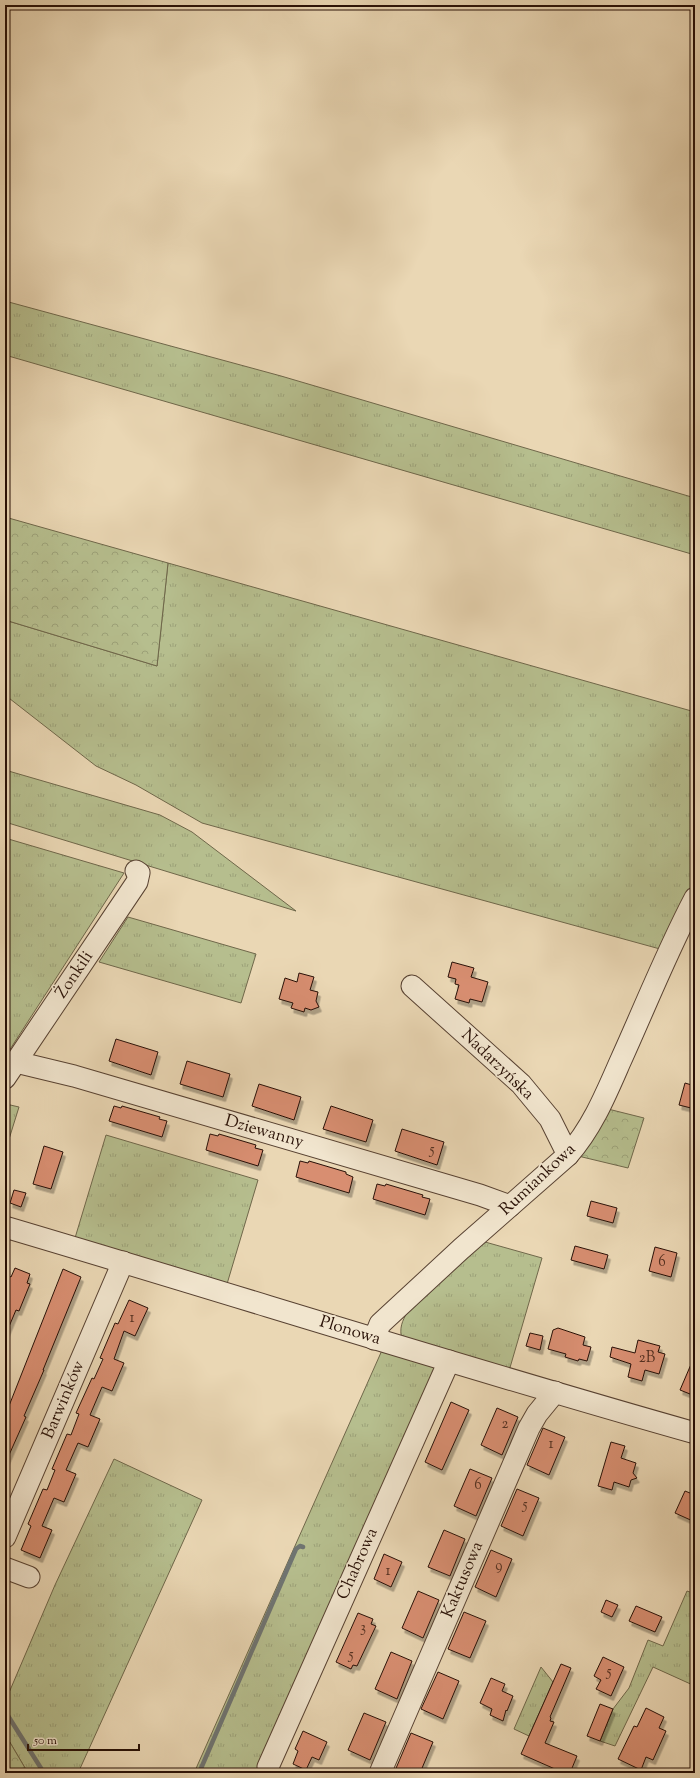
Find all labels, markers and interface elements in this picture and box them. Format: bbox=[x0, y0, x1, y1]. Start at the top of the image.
street label: Żonkili bbox=[50, 946, 100, 1004]
street label: Nadarzyńska bbox=[455, 1024, 539, 1106]
street label: Dziewanny bbox=[222, 1109, 307, 1155]
street label: Rumiankowa bbox=[494, 1138, 582, 1222]
house number: 5 bbox=[428, 1140, 435, 1161]
house number: 6 bbox=[658, 1252, 666, 1273]
house number: 1 bbox=[129, 1308, 135, 1329]
street label: Plonowa bbox=[317, 1310, 384, 1352]
house number: 2B bbox=[639, 1348, 656, 1369]
street label: Barwinków bbox=[37, 1357, 91, 1443]
house number: 2 bbox=[501, 1414, 509, 1435]
house number: 1 bbox=[548, 1434, 554, 1455]
house number: 6 bbox=[474, 1475, 482, 1496]
house number: 5 bbox=[521, 1495, 528, 1516]
street label: Chabrowa bbox=[331, 1524, 385, 1604]
street label: Kaktusowa bbox=[436, 1538, 490, 1622]
house number: 9 bbox=[495, 1556, 503, 1577]
house number: 1 bbox=[385, 1561, 391, 1582]
house number: 3 bbox=[360, 1618, 366, 1639]
house number: 5 bbox=[347, 1645, 354, 1666]
house number: 5 bbox=[605, 1662, 612, 1683]
scale bar bbox=[28, 1726, 139, 1752]
text: 50 m bbox=[33, 1732, 57, 1750]

